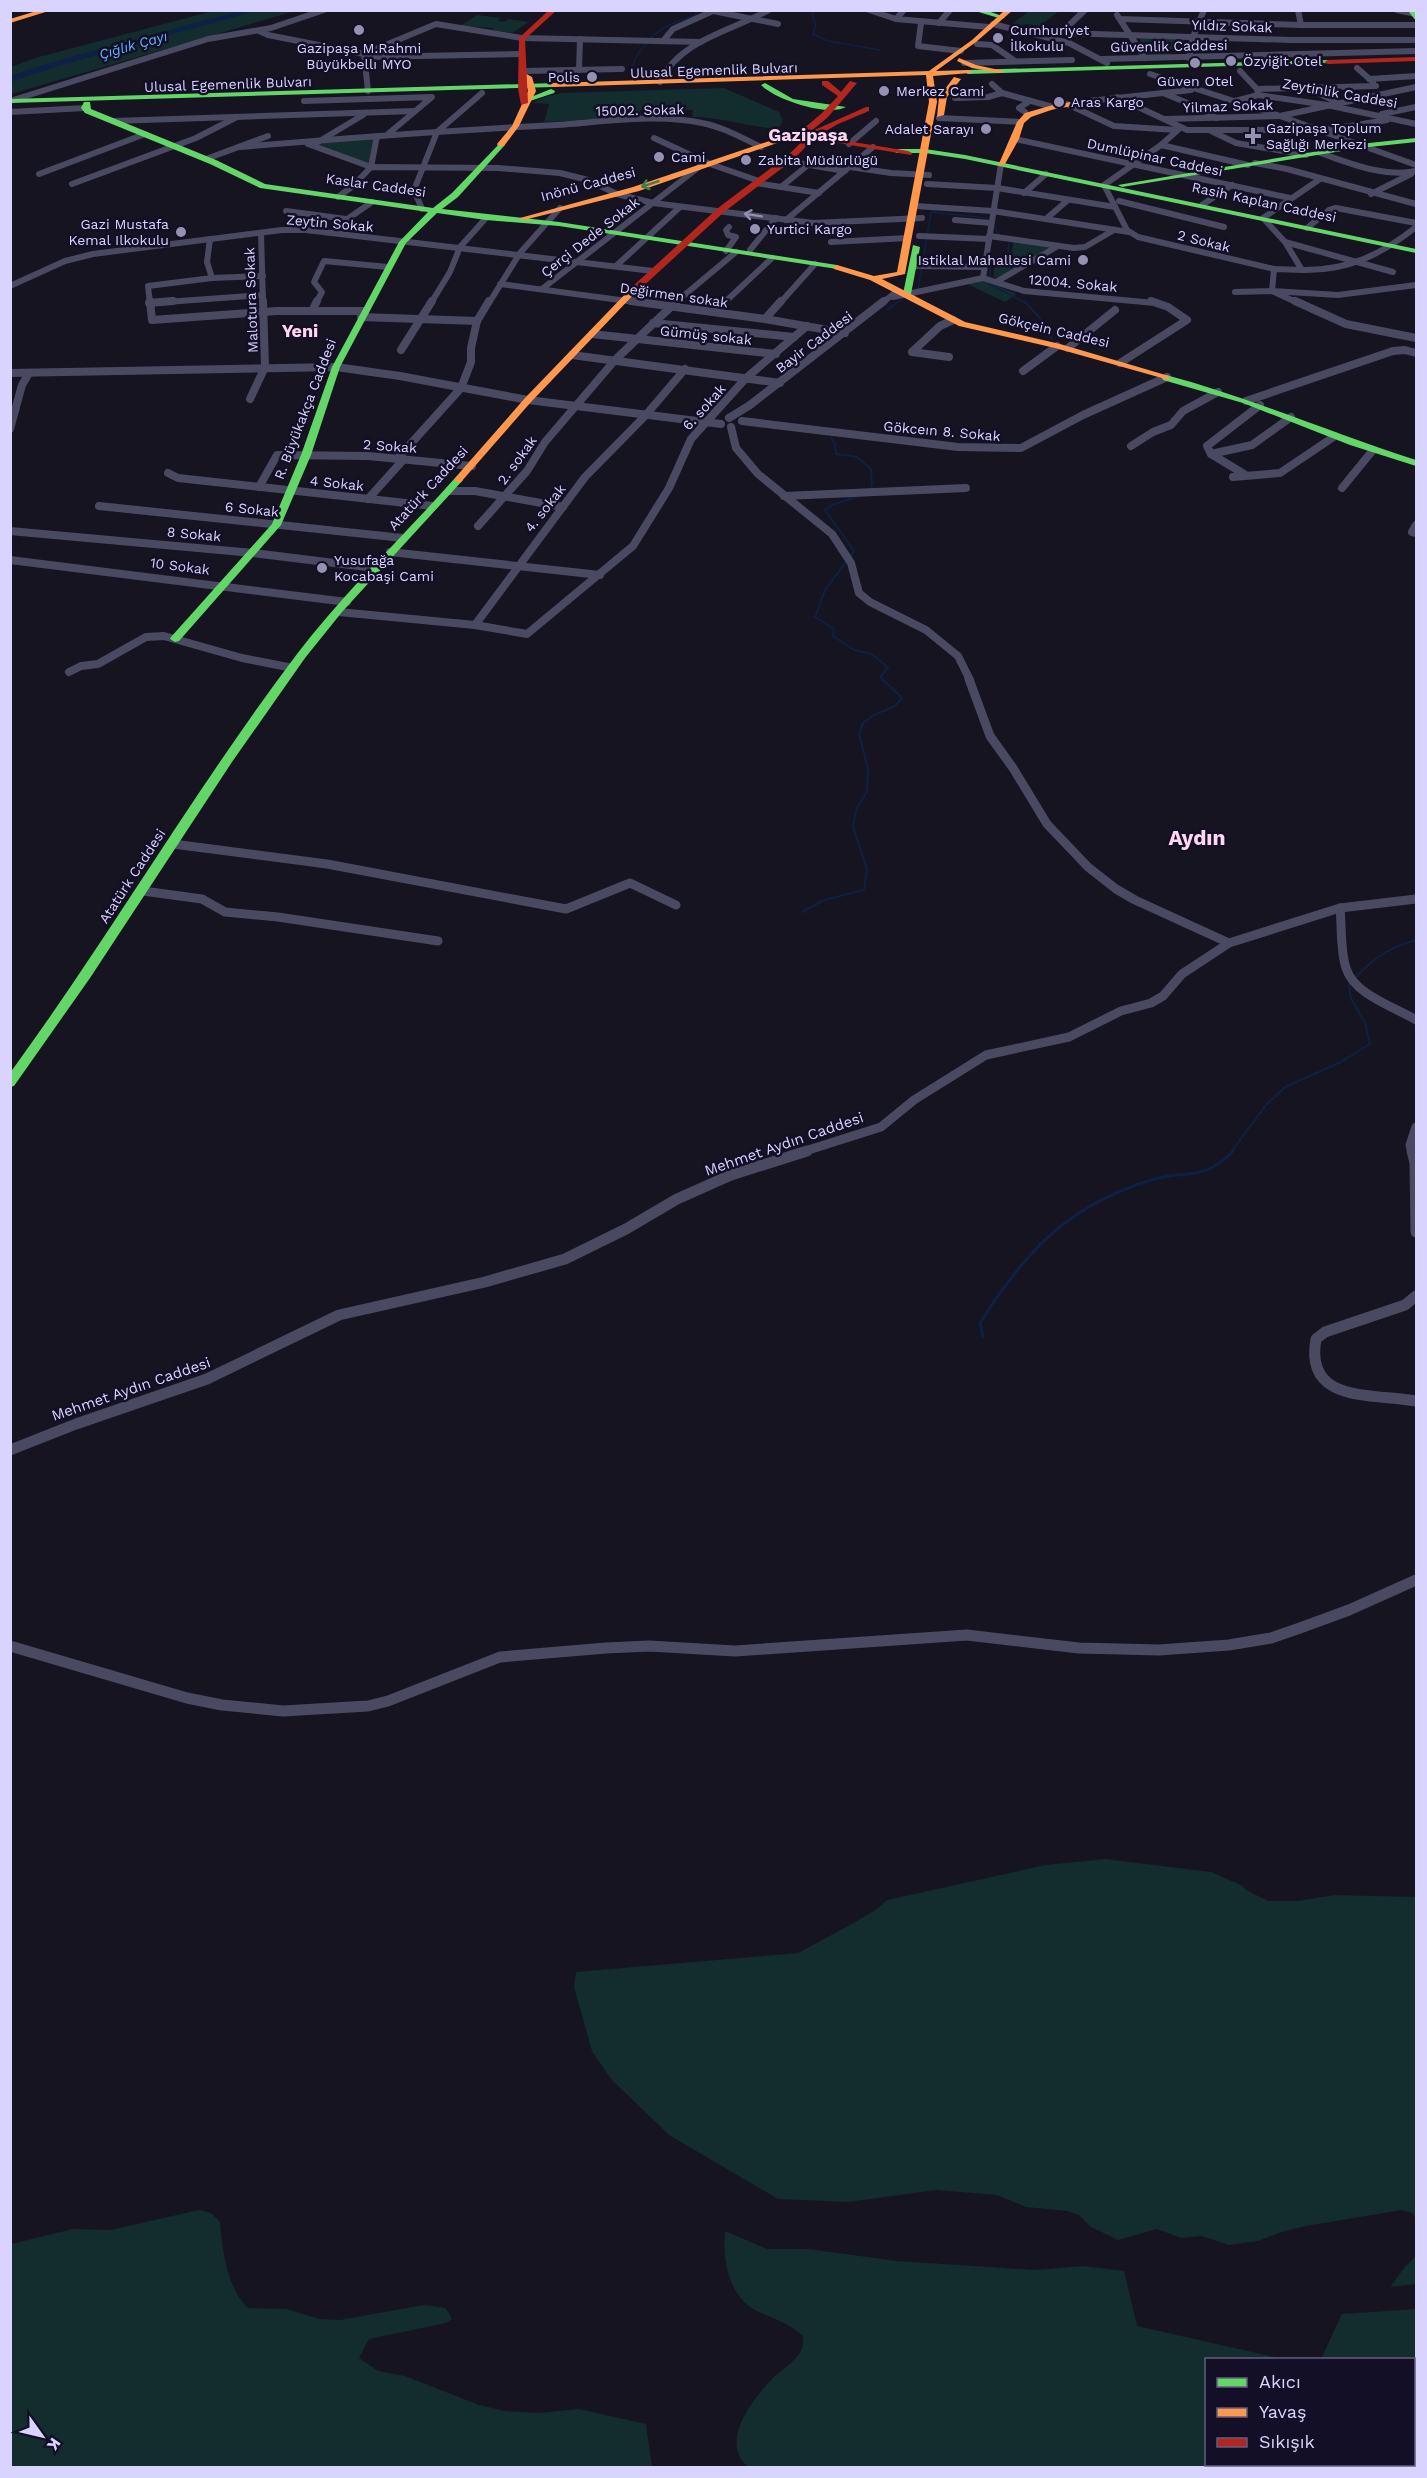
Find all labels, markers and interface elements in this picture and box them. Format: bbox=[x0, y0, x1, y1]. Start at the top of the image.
street label: Yıldız Sokak bbox=[1191, 17, 1273, 35]
place label: Cumhuriyet İlkokulu bbox=[1010, 22, 1089, 54]
marker: Gazipaşa M.Rahmi Büyükbellı MYO bbox=[352, 23, 366, 37]
water label: Çığlık Çayı bbox=[97, 28, 169, 62]
marker: Cumhuriyet İlkokulu bbox=[991, 31, 1005, 45]
street label: Güvenlik Caddesi bbox=[1110, 37, 1228, 55]
place label: Gazipaşa M.Rahmi Büyükbellı MYO bbox=[297, 40, 421, 72]
place label: Özyiğit Otel bbox=[1243, 53, 1323, 69]
marker: Özyiğit Otel bbox=[1224, 54, 1238, 68]
marker: Güven Otel bbox=[1188, 56, 1202, 70]
street label: Ulusal Egemenlik Bulvarı bbox=[630, 59, 798, 81]
place label: Polis bbox=[548, 69, 580, 85]
marker: Polis bbox=[585, 70, 599, 84]
street label: Ulusal Egemenlik Bulvarı bbox=[144, 73, 312, 95]
place label: Güven Otel bbox=[1157, 73, 1234, 89]
street label: Zeytinlik Caddesi bbox=[1281, 75, 1399, 111]
place label: Merkez Cami bbox=[896, 83, 984, 99]
marker: Merkez Cami bbox=[877, 84, 891, 98]
place label: Aras Kargo bbox=[1071, 94, 1144, 110]
marker: Aras Kargo bbox=[1052, 95, 1066, 109]
street label: Yilmaz Sokak bbox=[1182, 96, 1274, 116]
street label: 15002. Sokak bbox=[596, 101, 685, 119]
place label: Gazipaşa Toplum Sağlığı Merkezi bbox=[1266, 120, 1382, 152]
place label: Adalet Sarayı bbox=[885, 121, 974, 137]
marker: Adalet Sarayı bbox=[979, 122, 993, 136]
district label: Gazipaşa bbox=[768, 124, 848, 145]
marker: Gazipaşa Toplum Sağlığı Merkezi bbox=[1244, 127, 1262, 145]
street label: Dumlüpinar Caddesi bbox=[1086, 135, 1224, 179]
place label: Cami bbox=[671, 149, 706, 165]
marker: Cami bbox=[652, 150, 666, 164]
place label: Zabita Müdürlügü bbox=[758, 152, 878, 168]
marker: Zabita Müdürlügü bbox=[739, 153, 753, 167]
street label: Inönü Caddesi bbox=[539, 164, 637, 204]
street label: Kaslar Caddesi bbox=[325, 170, 427, 200]
one-way arrow bbox=[641, 179, 660, 190]
street label: Rasih Kaplan Caddesi bbox=[1190, 179, 1338, 225]
street label: Çerçi Dede Sokak bbox=[538, 194, 642, 280]
one-way arrow bbox=[744, 209, 764, 220]
street label: Zeytin Sokak bbox=[286, 211, 374, 235]
place label: Gazi Mustafa Kemal Ilkokulu bbox=[69, 216, 169, 248]
place label: Yurtici Kargo bbox=[767, 221, 852, 237]
marker: Yurtici Kargo bbox=[748, 222, 762, 236]
marker: Gazi Mustafa Kemal Ilkokulu bbox=[174, 225, 188, 239]
street label: 2 Sokak bbox=[1176, 227, 1232, 255]
street label: Malotura Sokak bbox=[241, 247, 261, 353]
place label: Istiklal Mahallesi Cami bbox=[918, 252, 1071, 268]
marker: Istiklal Mahallesi Cami bbox=[1076, 253, 1090, 267]
street label: 12004. Sokak bbox=[1028, 271, 1118, 295]
street label: Değirmen sokak bbox=[619, 279, 729, 311]
street label: Bayir Caddesi bbox=[772, 308, 856, 376]
street label: Gökçein Caddesi bbox=[997, 309, 1111, 351]
district label: Yeni bbox=[282, 320, 318, 341]
street label: Gümüş sokak bbox=[659, 322, 753, 348]
street label: R. Büyükakça Caddesi bbox=[271, 336, 339, 482]
street label: 6. sokak bbox=[679, 381, 729, 433]
street label: Gökceın 8. Sokak bbox=[883, 418, 1001, 444]
street label: 2. sokak bbox=[494, 433, 540, 487]
street label: 2 Sokak bbox=[363, 436, 418, 456]
street label: Atatürk Caddesi bbox=[385, 443, 471, 533]
street label: 4 Sokak bbox=[309, 472, 365, 494]
street label: 4. sokak bbox=[521, 481, 569, 535]
street label: 6 Sokak bbox=[224, 498, 280, 520]
street label: 8 Sokak bbox=[166, 524, 222, 544]
place label: Yusufağa Kocabaşi Cami bbox=[334, 552, 434, 584]
street label: 10 Sokak bbox=[149, 554, 211, 578]
marker: Yusufağa Kocabaşi Cami bbox=[315, 561, 329, 575]
district label: Aydın bbox=[1169, 825, 1225, 850]
street label: Atatürk Caddesi bbox=[96, 826, 168, 926]
street label: Mehmet Aydın Caddesi bbox=[702, 1108, 866, 1180]
street label: Mehmet Aydın Caddesi bbox=[49, 1353, 213, 1425]
legend bbox=[1205, 2358, 1415, 2466]
text: Akıcı bbox=[1259, 2371, 1301, 2392]
text: Yavaş bbox=[1259, 2401, 1306, 2422]
north arrow bbox=[12, 2406, 72, 2466]
text: Sıkışık bbox=[1259, 2431, 1315, 2452]
text: K bbox=[43, 2434, 65, 2454]

